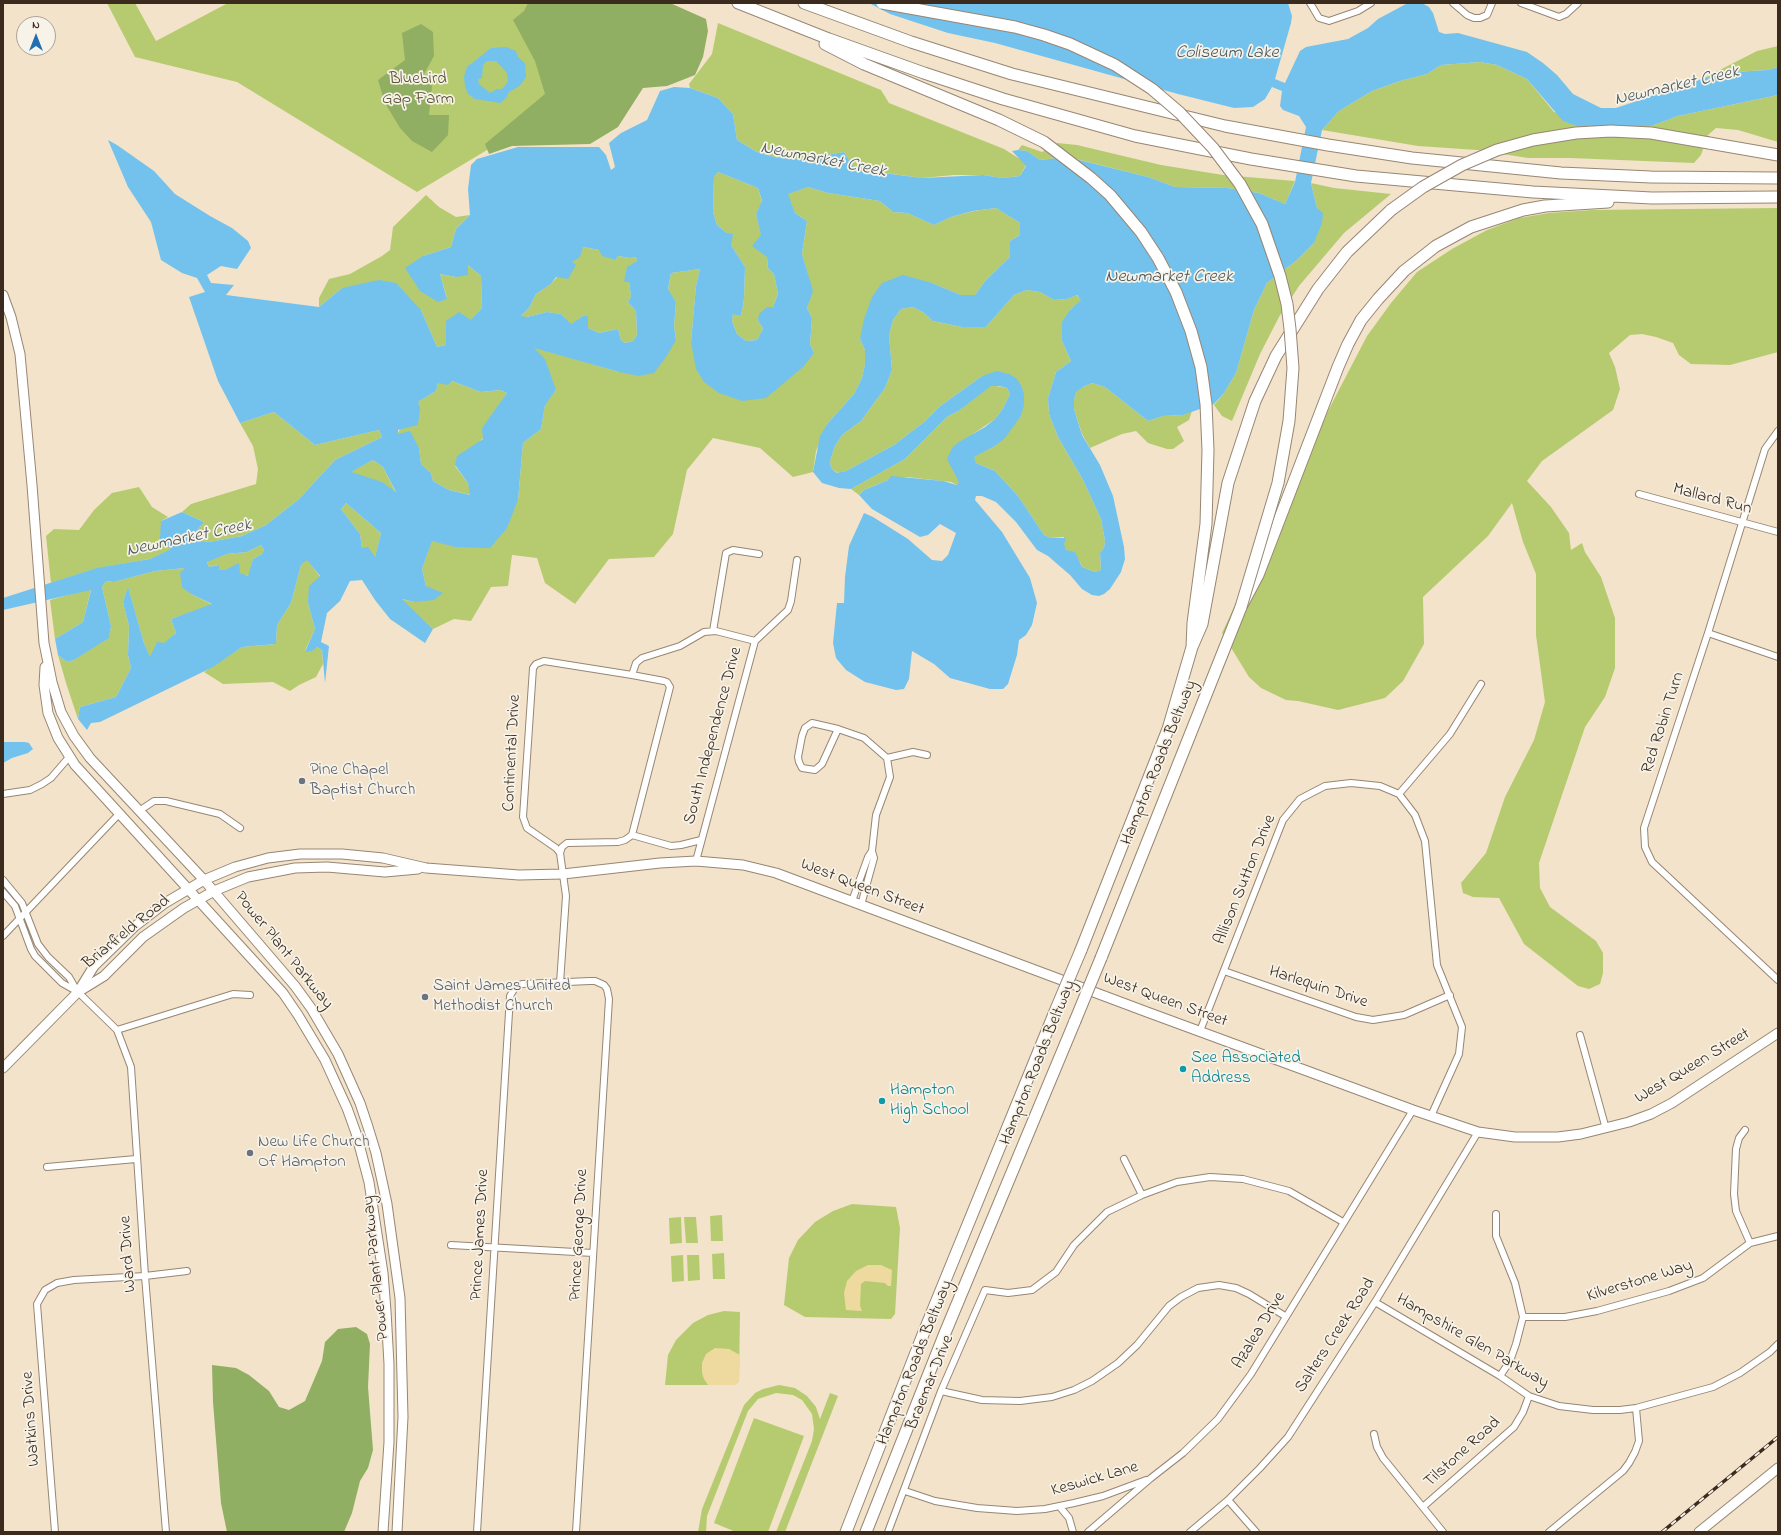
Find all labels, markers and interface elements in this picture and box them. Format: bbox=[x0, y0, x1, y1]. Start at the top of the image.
north arrow bbox=[16, 16, 56, 56]
text: N bbox=[32, 17, 40, 33]
water label: Coliseum Lake bbox=[1175, 43, 1279, 65]
water label: Newmarket Creek bbox=[1613, 62, 1741, 112]
park label: Bluebird Gap Farm bbox=[382, 70, 454, 110]
water label: Newmarket Creek bbox=[758, 138, 888, 184]
water label: Newmarket Creek bbox=[1105, 267, 1233, 289]
street label: Mallard Run bbox=[1670, 480, 1754, 520]
water label: Newmarket Creek bbox=[125, 515, 253, 563]
street label: South Independence Drive bbox=[681, 645, 747, 827]
street label: Red Robin Turn bbox=[1638, 670, 1690, 776]
street label: Hampton Roads Beltway bbox=[1118, 678, 1202, 848]
street label: Continental Drive bbox=[500, 694, 526, 812]
place label: Pine Chapel Baptist Church bbox=[310, 761, 415, 801]
marker: Pine Chapel Baptist Church bbox=[297, 776, 307, 786]
street label: Allison Sutton Drive bbox=[1211, 812, 1281, 948]
street label: West Queen Street bbox=[797, 855, 927, 921]
street label: Power Plant Parkway bbox=[229, 888, 337, 1014]
street label: Briarfield Road bbox=[79, 892, 175, 974]
street label: Harlequin Drive bbox=[1266, 962, 1370, 1014]
street label: West Queen Street bbox=[1100, 969, 1230, 1033]
place label: Saint James United Methodist Church bbox=[433, 977, 571, 1017]
street label: Hampton Roads Beltway bbox=[997, 978, 1081, 1148]
marker: Saint James United Methodist Church bbox=[420, 992, 430, 1002]
street label: West Queen Street bbox=[1632, 1025, 1754, 1109]
place label: See Associated Address bbox=[1191, 1049, 1301, 1089]
marker: See Associated Address bbox=[1178, 1064, 1188, 1074]
place label: Hampton High School bbox=[890, 1081, 969, 1121]
marker: Hampton High School bbox=[877, 1096, 887, 1106]
place label: New Life Church Of Hampton bbox=[258, 1133, 370, 1173]
marker: New Life Church Of Hampton bbox=[245, 1148, 255, 1158]
street label: Prince George Drive bbox=[566, 1168, 594, 1302]
street label: Prince James Drive bbox=[467, 1169, 495, 1301]
street label: Power Plant Parkway bbox=[359, 1195, 395, 1341]
street label: Ward Drive bbox=[116, 1215, 142, 1293]
street label: Kilverstone Way bbox=[1585, 1256, 1695, 1308]
street label: Salters Creek Road bbox=[1291, 1275, 1381, 1397]
street label: Hampton Roads Beltway bbox=[874, 1278, 958, 1448]
street label: Azalea Drive bbox=[1229, 1289, 1291, 1373]
street label: Hampshire Glen Parkway bbox=[1392, 1290, 1552, 1394]
street label: Braemar Drive bbox=[903, 1332, 959, 1434]
street label: Watkins Drive bbox=[18, 1371, 46, 1467]
street label: Tilstone Road bbox=[1420, 1413, 1506, 1493]
street label: Keswick Lane bbox=[1049, 1458, 1141, 1502]

